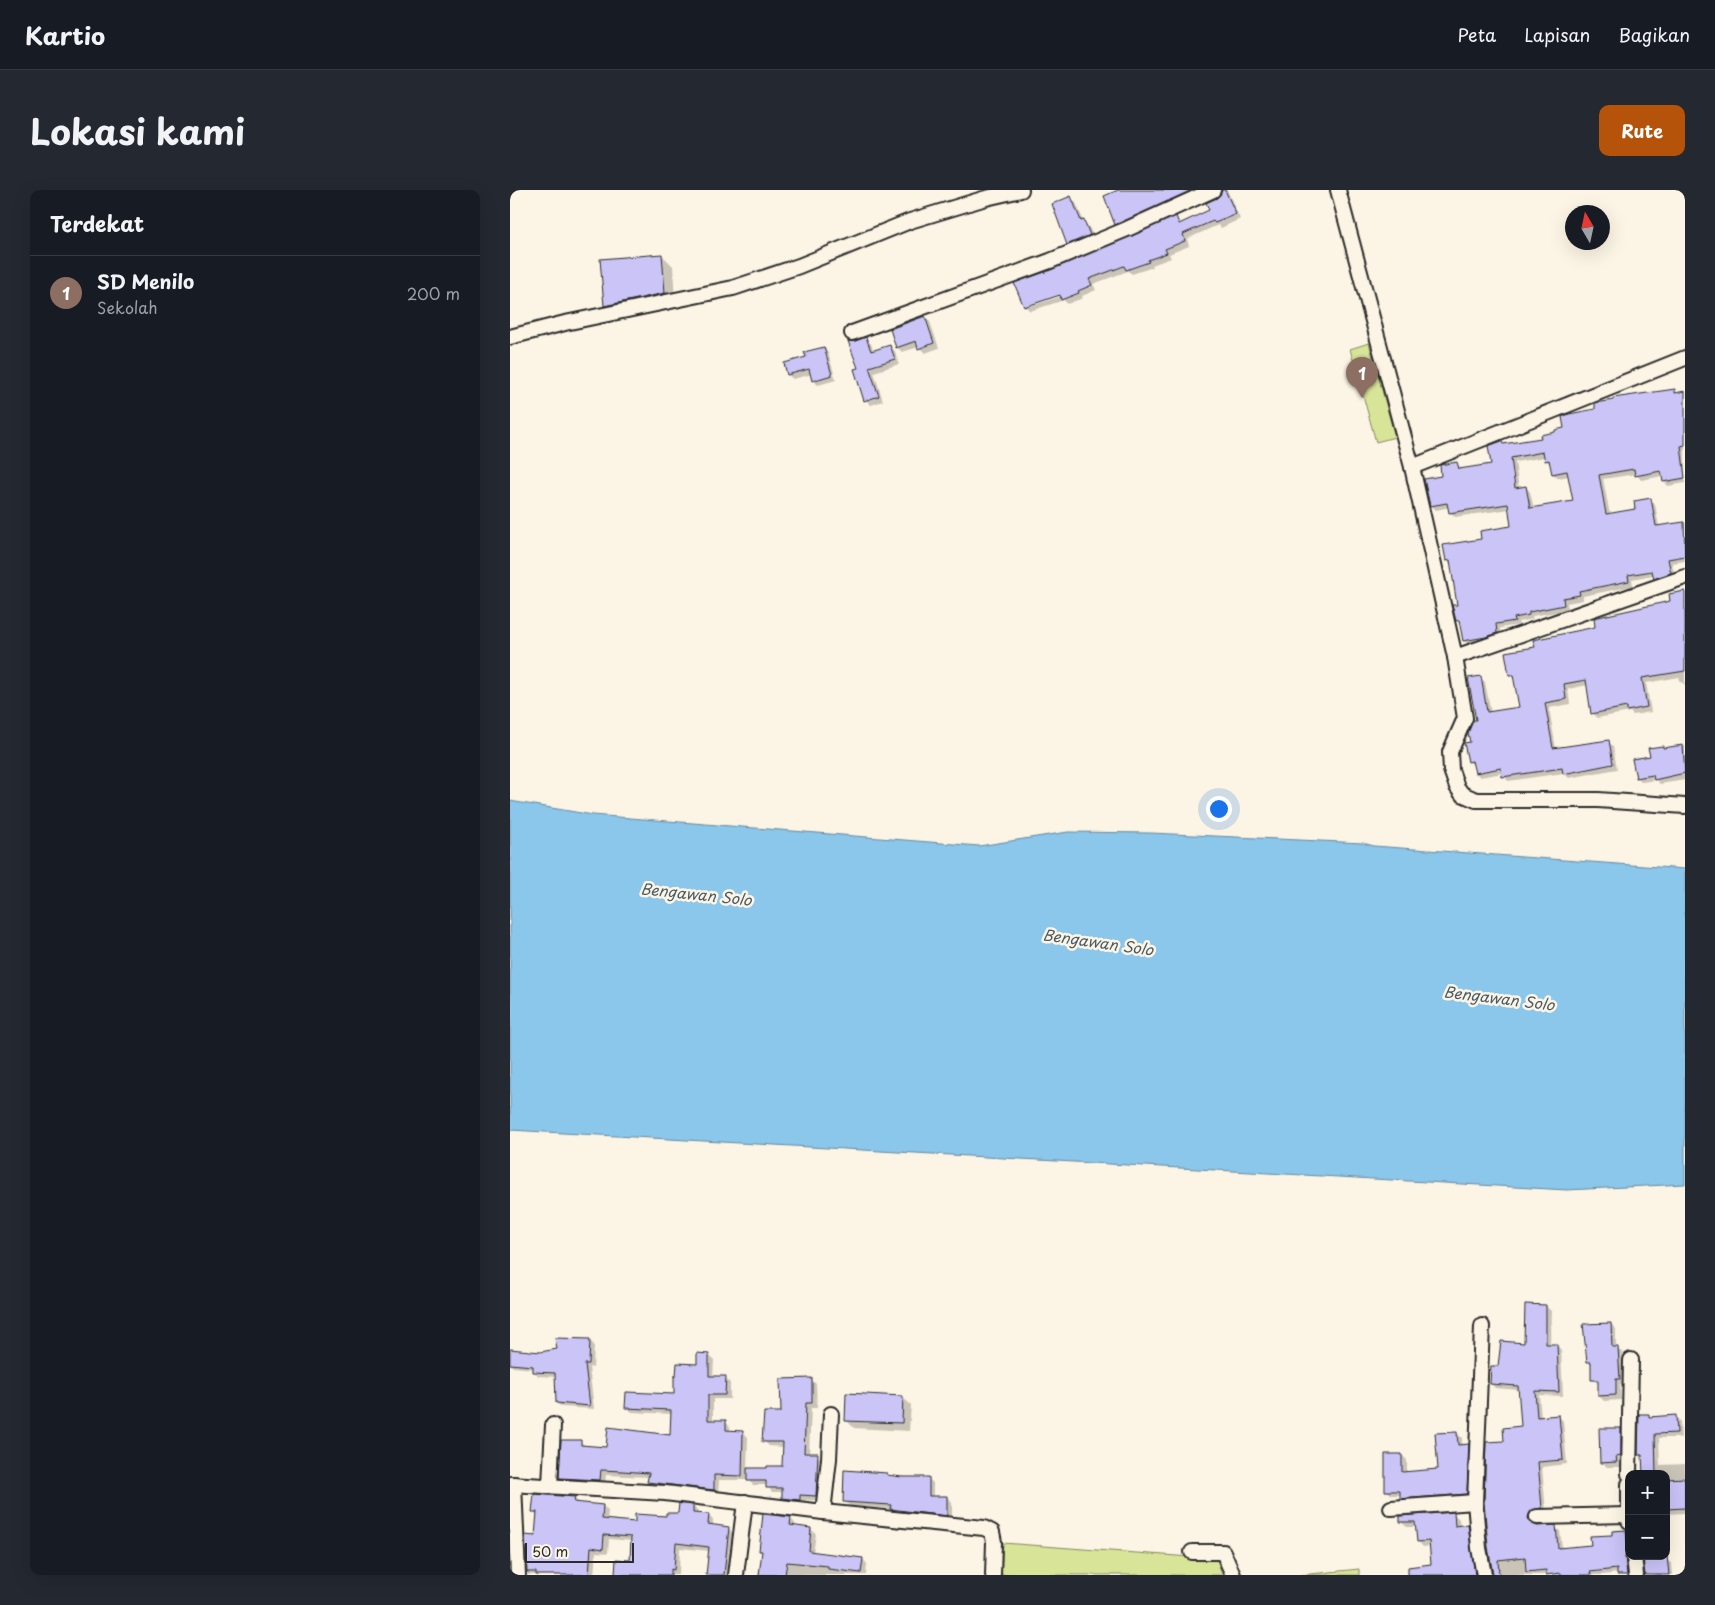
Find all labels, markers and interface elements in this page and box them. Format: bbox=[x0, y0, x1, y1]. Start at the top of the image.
text: Kartio bbox=[25, 17, 105, 53]
text: Peta bbox=[1458, 21, 1496, 48]
text: Lapisan bbox=[1524, 21, 1590, 48]
text: Bagikan bbox=[1618, 21, 1690, 48]
text: Lokasi kami bbox=[30, 104, 245, 157]
button: Rute bbox=[1599, 105, 1685, 156]
north arrow bbox=[1565, 205, 1610, 250]
text: Terdekat bbox=[50, 207, 144, 239]
text: SD Menilo bbox=[97, 267, 194, 295]
text: 1 bbox=[62, 281, 70, 305]
text: 200 m bbox=[407, 281, 460, 305]
text: Sekolah bbox=[97, 295, 158, 319]
pin: 1 bbox=[1346, 357, 1378, 398]
your location bbox=[1206, 796, 1232, 822]
water label: Bengawan Solo bbox=[640, 876, 754, 911]
water label: Bengawan Solo bbox=[1041, 922, 1156, 961]
water label: Bengawan Solo bbox=[1443, 979, 1557, 1016]
map controls bbox=[1625, 1470, 1670, 1560]
button: + bbox=[1625, 1470, 1670, 1515]
button: − bbox=[1625, 1515, 1670, 1560]
scale bar bbox=[525, 1540, 634, 1563]
text: 50 m bbox=[532, 1541, 568, 1562]

